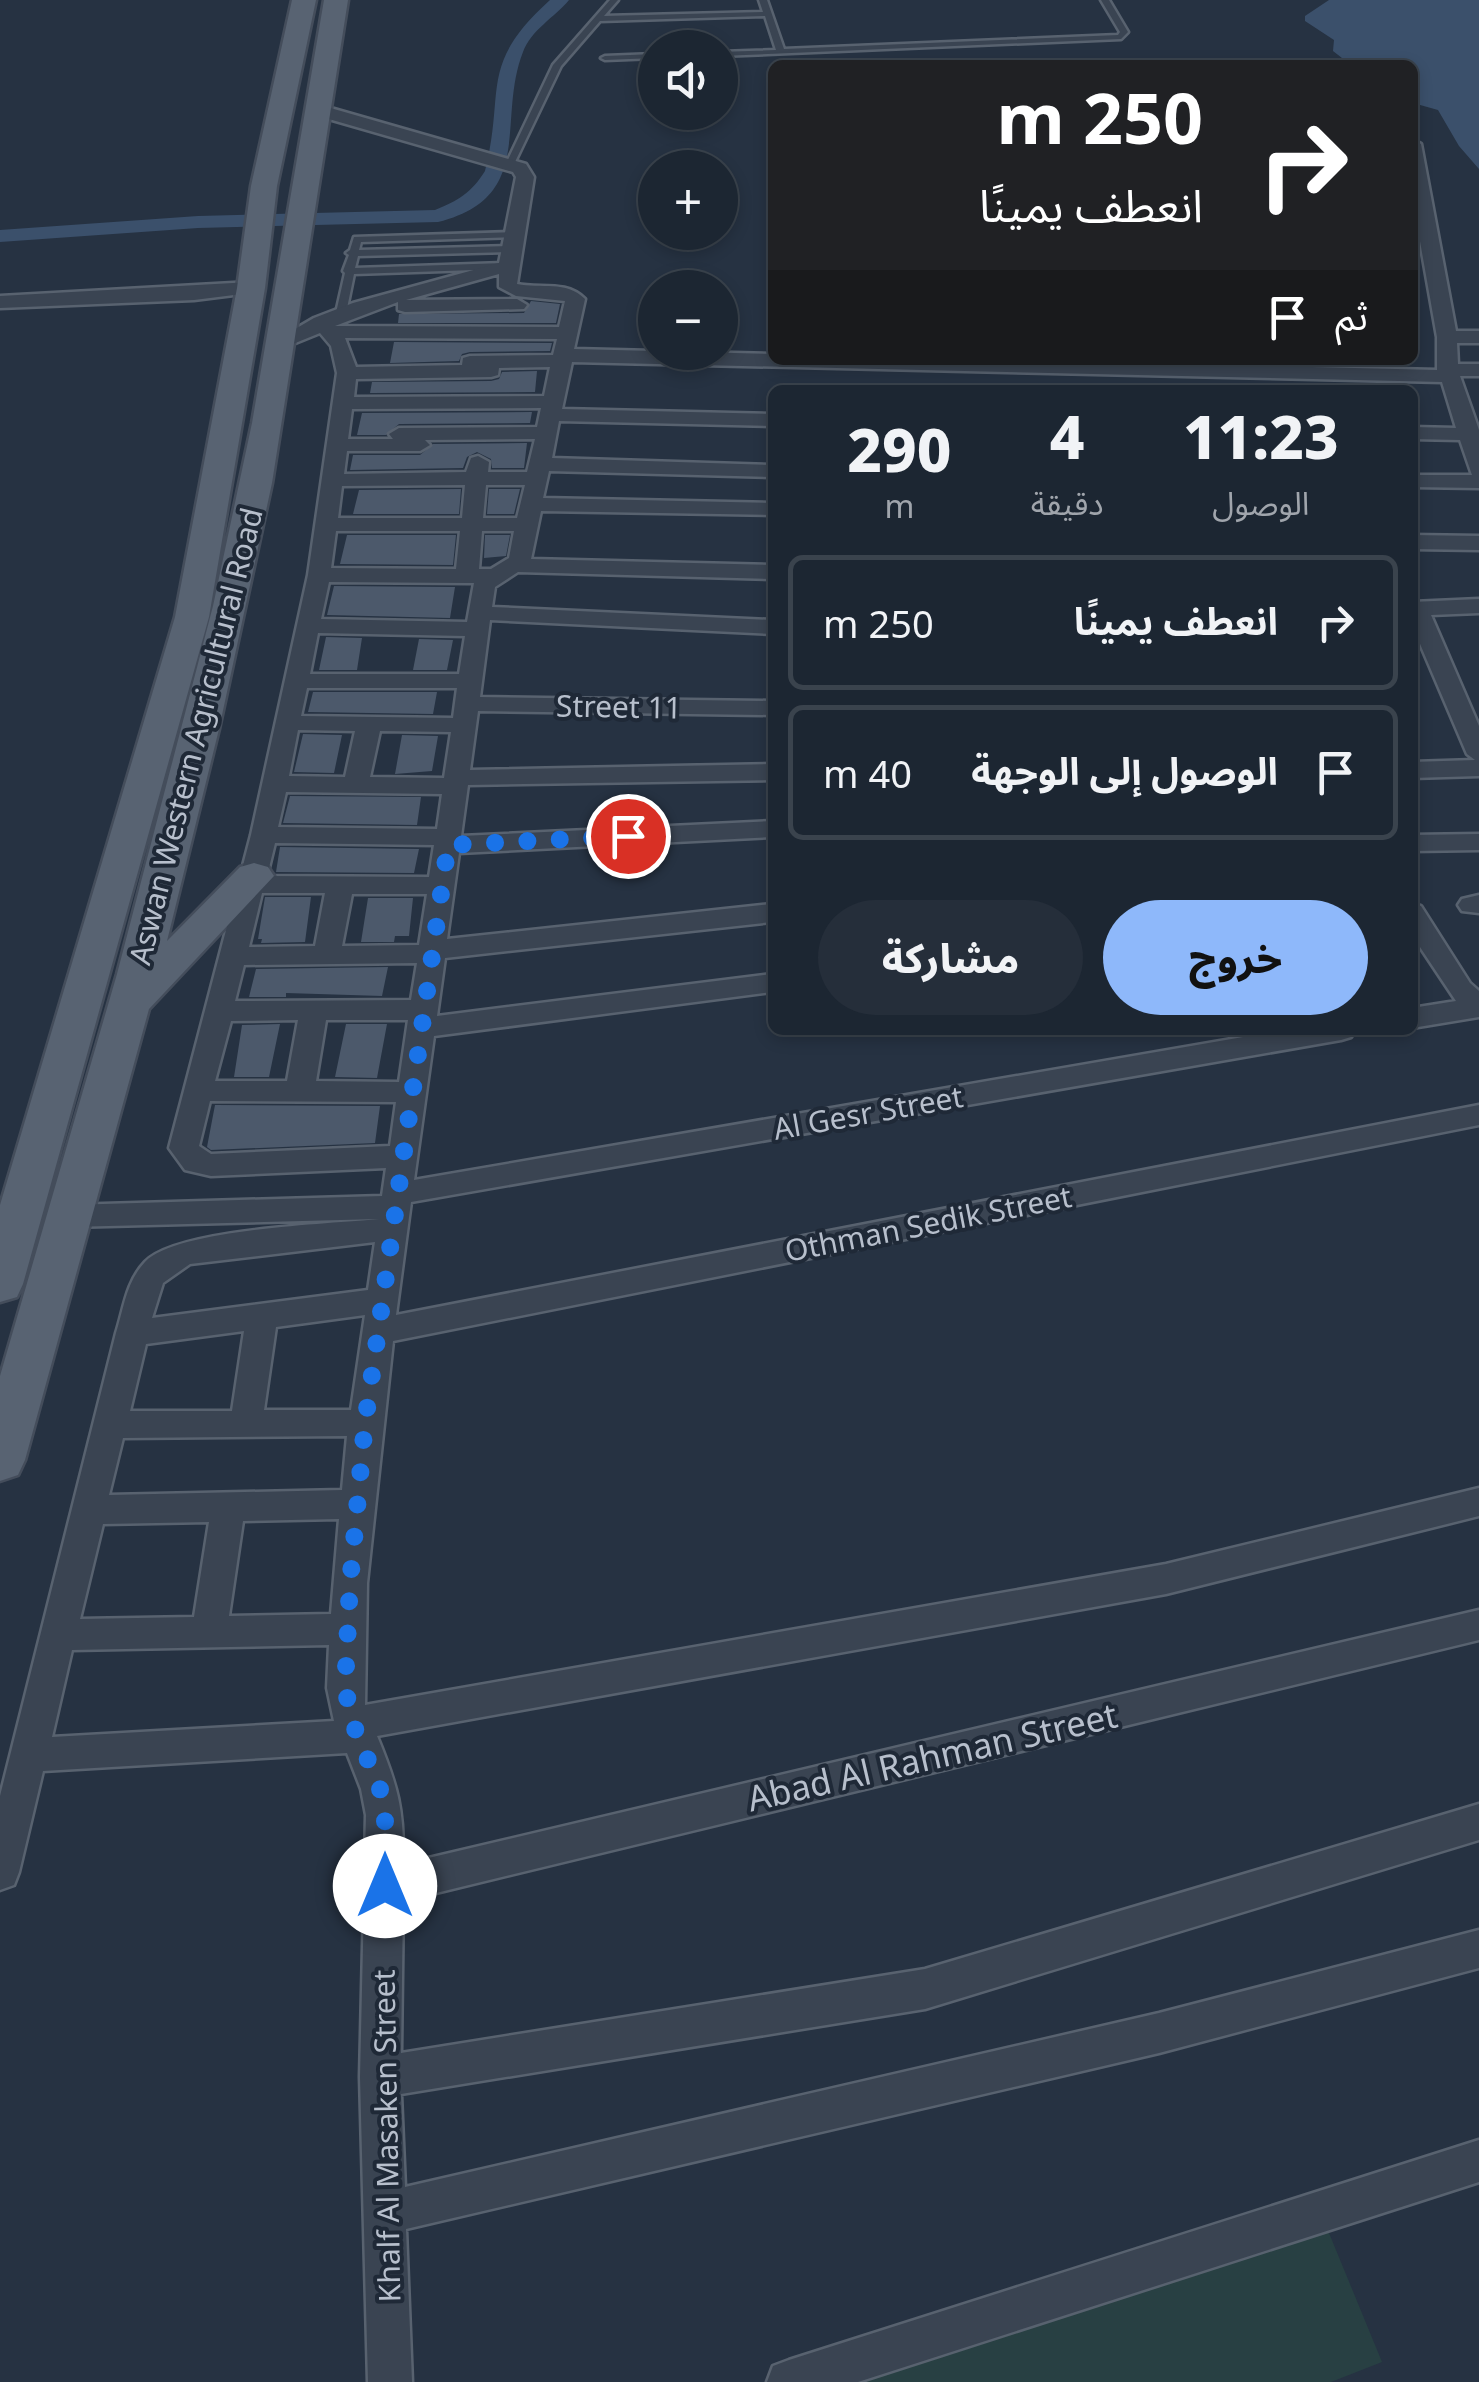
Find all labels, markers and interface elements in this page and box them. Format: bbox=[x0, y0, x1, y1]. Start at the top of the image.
map controls bbox=[638, 30, 738, 370]
button: sound bbox=[638, 30, 738, 130]
text: 250 m bbox=[996, 69, 1203, 165]
icon: right bbox=[1238, 100, 1368, 230]
button: + bbox=[638, 150, 738, 250]
text: انعطف يمينًا bbox=[979, 174, 1203, 235]
button: − bbox=[638, 270, 738, 370]
text: ثم bbox=[1335, 289, 1368, 341]
icon: arrive bbox=[1260, 290, 1315, 345]
text: 4 bbox=[1050, 395, 1084, 477]
text: 11:23 bbox=[1183, 395, 1339, 477]
text: 290 bbox=[847, 408, 951, 490]
text: دقيقة bbox=[1031, 481, 1104, 524]
text: الوصول bbox=[1212, 481, 1309, 524]
text: m bbox=[884, 484, 914, 527]
street label: Aswan Western Agricultural Road bbox=[118, 503, 272, 969]
text: انعطف يمينًا bbox=[1074, 594, 1278, 646]
icon: right bbox=[1308, 595, 1363, 650]
text: 250 m bbox=[823, 597, 934, 649]
street label: Street 11 bbox=[556, 684, 682, 728]
text: الوصول إلى الوجهة bbox=[971, 744, 1278, 796]
icon: arrive bbox=[1308, 745, 1363, 800]
text: 40 m bbox=[823, 747, 912, 799]
pin bbox=[586, 794, 671, 879]
icon: arrive bbox=[601, 809, 656, 864]
button: مشاركة bbox=[818, 900, 1083, 1015]
button: خروج bbox=[1103, 900, 1368, 1015]
street label: Al Gesr Street bbox=[770, 1075, 966, 1149]
street label: Othman Sedik Street bbox=[781, 1175, 1075, 1271]
street label: Abad Al Rahman Street bbox=[742, 1691, 1122, 1821]
position arrow bbox=[333, 1834, 437, 1938]
street label: Khalf Al Masaken Street bbox=[363, 1969, 409, 2303]

